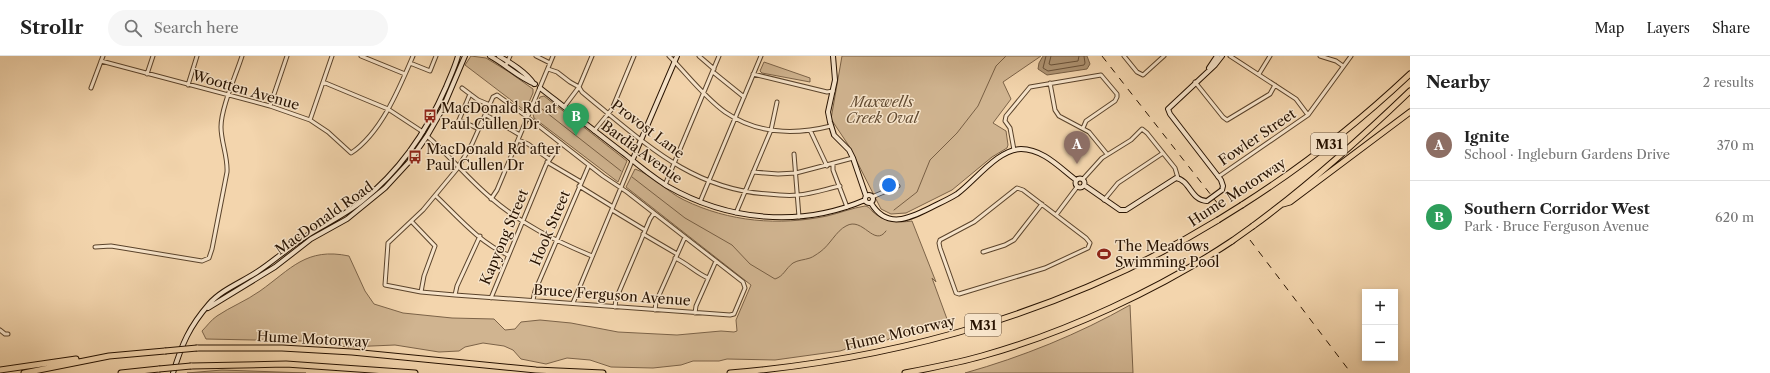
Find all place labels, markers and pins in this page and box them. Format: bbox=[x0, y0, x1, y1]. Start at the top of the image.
place label: MacDonald Rd at Paul Cullen Dr bbox=[441, 99, 557, 133]
pin: B bbox=[563, 103, 589, 136]
bus stop icon: MacDonald Rd at Paul Cullen Dr bbox=[422, 108, 438, 124]
pin: A bbox=[1064, 131, 1090, 164]
place label: MacDonald Rd after Paul Cullen Dr bbox=[426, 140, 561, 174]
bus stop icon: MacDonald Rd after Paul Cullen Dr bbox=[407, 149, 423, 165]
place label: The Meadows Swimming Pool bbox=[1115, 237, 1220, 271]
sports icon: The Meadows Swimming Pool bbox=[1096, 246, 1112, 262]

